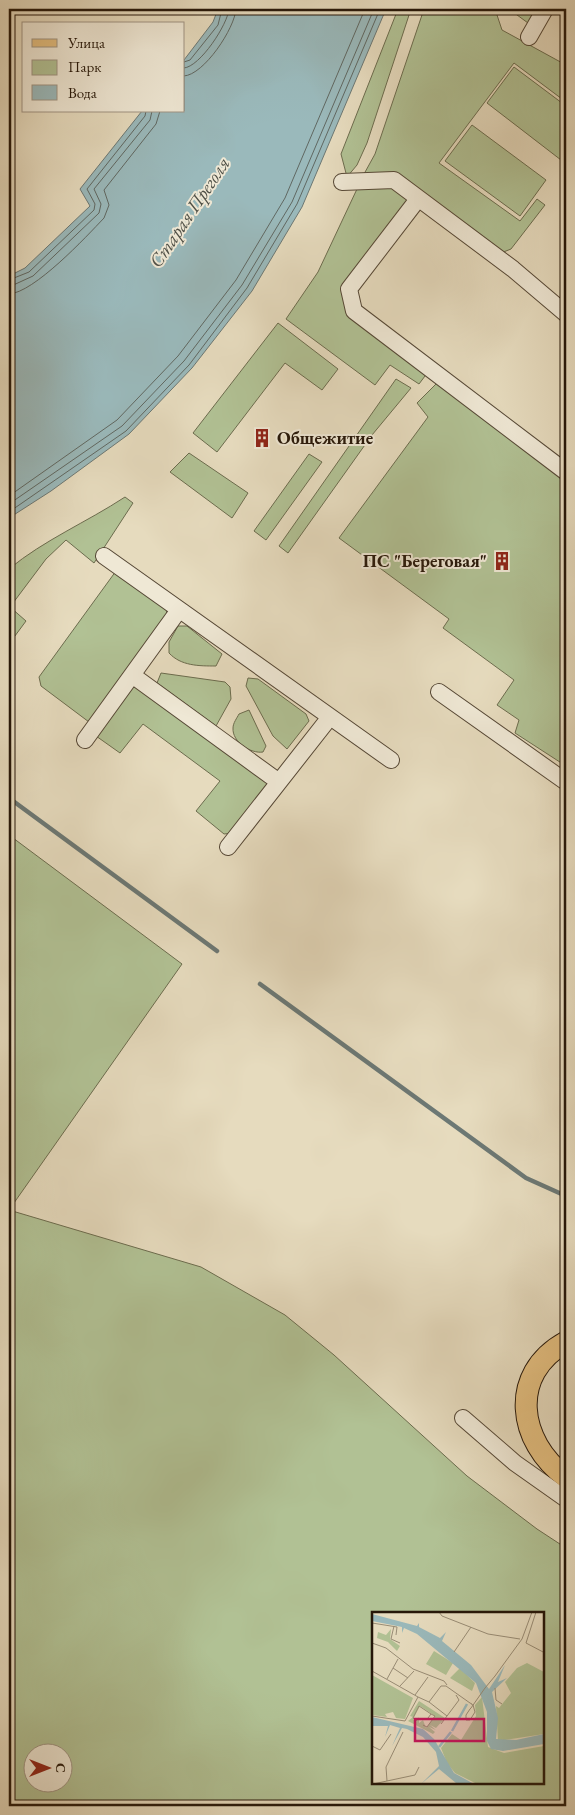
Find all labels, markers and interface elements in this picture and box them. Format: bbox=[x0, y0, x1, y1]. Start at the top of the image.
legend bbox=[22, 22, 185, 112]
text: Улица bbox=[67, 33, 105, 52]
text: Парк bbox=[68, 57, 101, 76]
text: Вода bbox=[68, 83, 97, 102]
water label: Старая Преголя bbox=[143, 152, 236, 272]
place label: Общежитие bbox=[277, 426, 374, 449]
building icon: Общежитие bbox=[251, 427, 273, 449]
place label: ПС "Береговая" bbox=[363, 549, 487, 572]
building icon: ПС "Береговая" bbox=[491, 550, 513, 572]
inset map bbox=[372, 1612, 545, 1785]
north arrow bbox=[22, 1742, 72, 1792]
text: С bbox=[52, 1763, 70, 1773]

